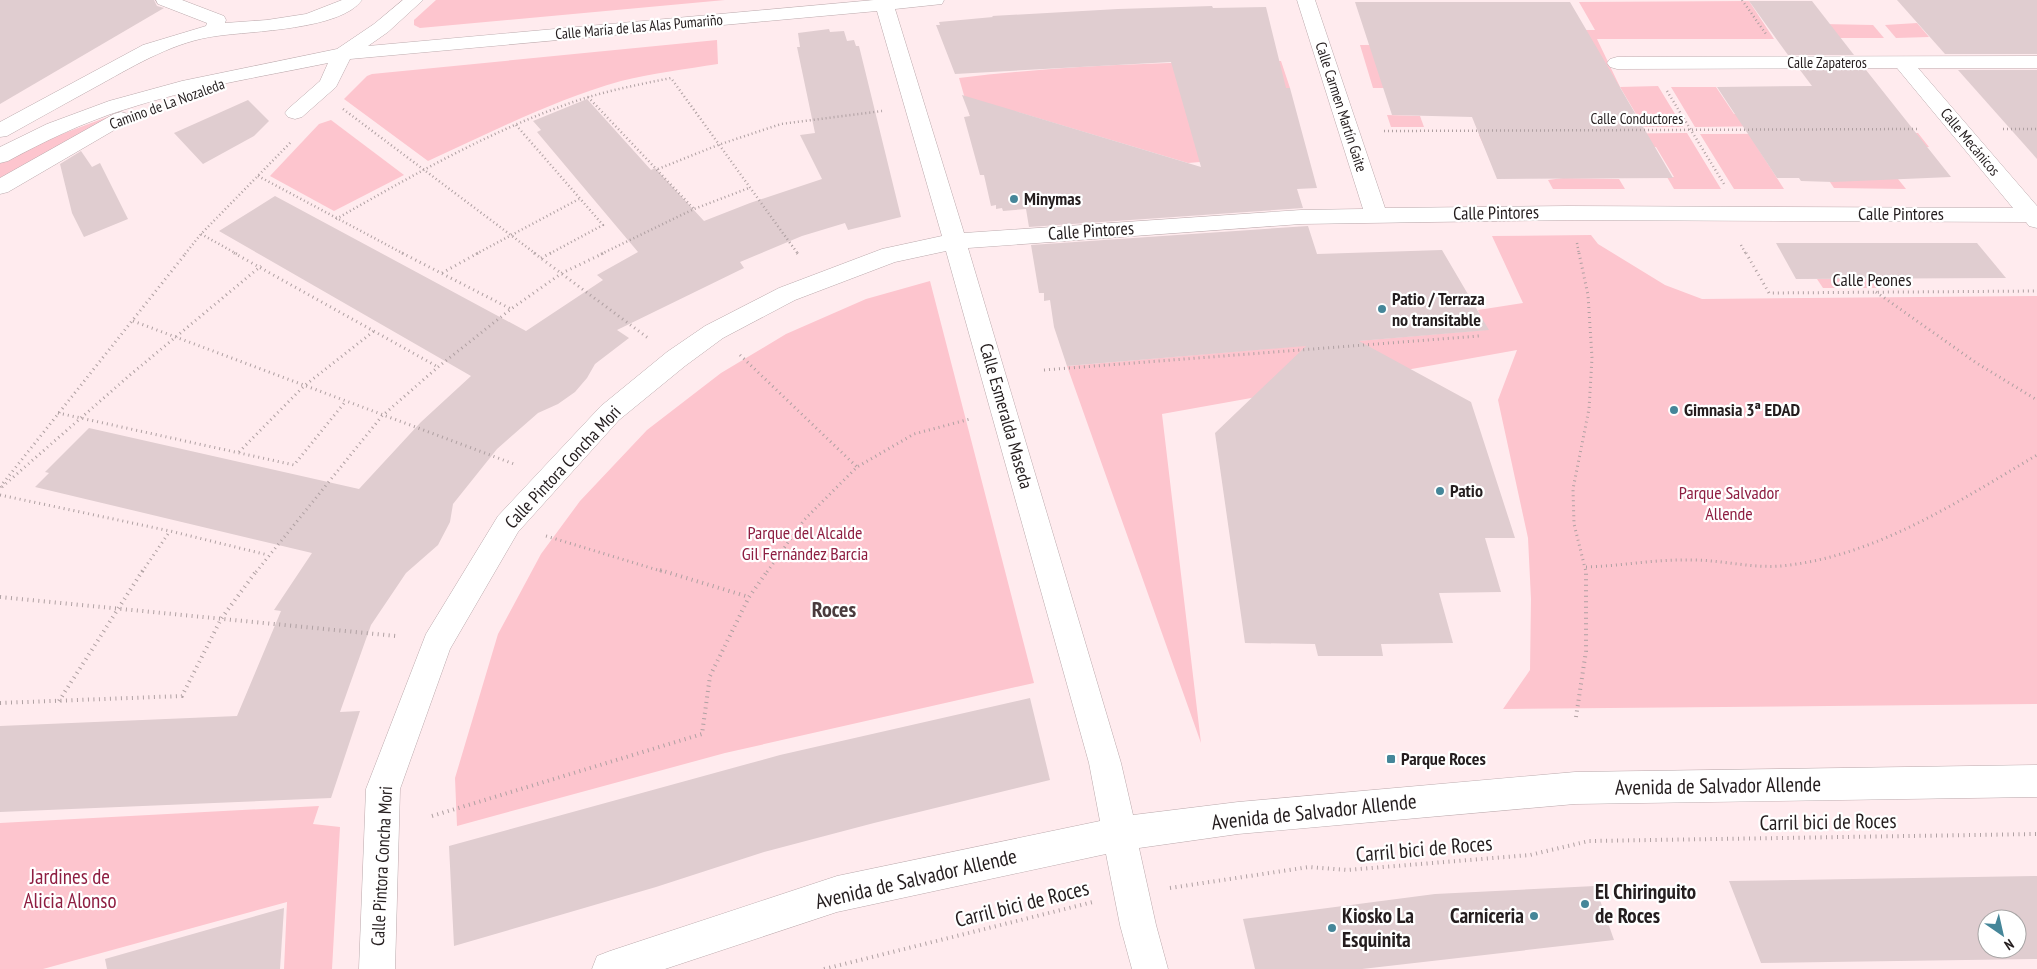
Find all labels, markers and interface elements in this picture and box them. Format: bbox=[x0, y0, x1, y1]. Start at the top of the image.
street label: Calle María de las Alas Pumariño bbox=[554, 10, 724, 43]
street label: Calle Carmen Martín Gaite bbox=[1311, 39, 1371, 174]
street label: Calle Zapateros bbox=[1787, 53, 1867, 72]
street label: Camino de La Nozaleda bbox=[107, 74, 227, 133]
street label: Calle Mecánicos bbox=[1937, 104, 2004, 179]
street label: Calle Conductores bbox=[1591, 109, 1683, 128]
place label: Minymas bbox=[1024, 187, 1081, 210]
marker: Minymas bbox=[1008, 193, 1020, 205]
street label: Calle Pintores bbox=[1453, 200, 1539, 225]
street label: Calle Pintores bbox=[1858, 202, 1944, 225]
street label: Calle Pintores bbox=[1047, 216, 1135, 245]
street label: Calle Peones bbox=[1833, 268, 1911, 291]
place label: Patio / Terraza no transitable bbox=[1392, 287, 1485, 331]
marker: Patio / Terraza no transitable bbox=[1376, 303, 1388, 315]
street label: Calle Esmeralda Maseda bbox=[975, 341, 1038, 491]
place label: Gimnasia 3ª EDAD bbox=[1684, 398, 1800, 421]
street label: Calle Pintora Concha Mori bbox=[500, 400, 626, 533]
marker: Gimnasia 3ª EDAD bbox=[1668, 404, 1680, 416]
place label: Patio bbox=[1450, 479, 1483, 502]
park label: Parque Salvador Allende bbox=[1679, 481, 1779, 525]
marker: Patio bbox=[1434, 485, 1446, 497]
park label: Parque del Alcalde Gil Fernández Barcia bbox=[742, 521, 868, 565]
district label: Roces bbox=[812, 595, 857, 623]
place label: Parque Roces bbox=[1401, 747, 1486, 770]
marker: Parque Roces bbox=[1385, 753, 1397, 765]
street label: Avenida de Salvador Allende bbox=[1615, 770, 1821, 801]
street label: Calle Pintora Concha Mori bbox=[366, 785, 397, 947]
street label: Avenida de Salvador Allende bbox=[1210, 787, 1418, 836]
street label: Carril bici de Roces bbox=[1759, 807, 1897, 836]
street label: Carril bici de Roces bbox=[1355, 829, 1493, 868]
street label: Avenida de Salvador Allende bbox=[812, 842, 1019, 915]
park label: Jardines de Alicia Alonso bbox=[24, 863, 117, 914]
street label: Carril bici de Roces bbox=[952, 874, 1091, 933]
place label: El Chiringuito de Roces bbox=[1595, 878, 1696, 929]
marker: El Chiringuito de Roces bbox=[1579, 898, 1591, 910]
place label: Kiosko La Esquinita bbox=[1342, 902, 1414, 953]
place label: Carniceria bbox=[1450, 902, 1524, 929]
north arrow bbox=[1977, 909, 2027, 959]
marker: Carniceria bbox=[1528, 910, 1540, 922]
marker: Kiosko La Esquinita bbox=[1326, 922, 1338, 934]
text: N bbox=[2001, 935, 2017, 954]

